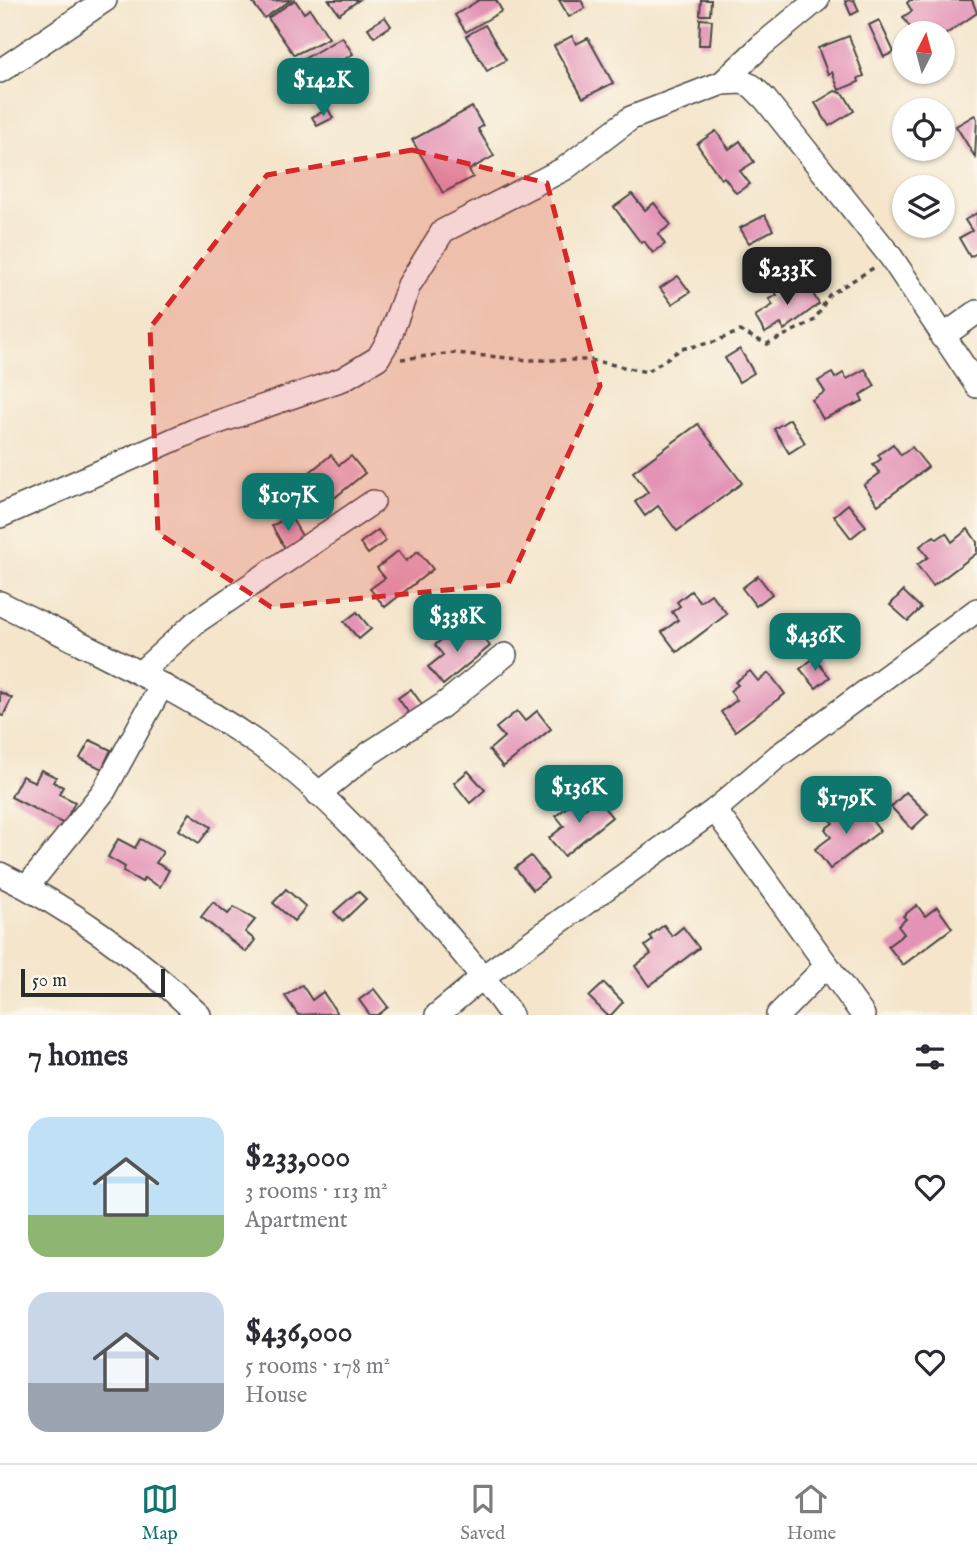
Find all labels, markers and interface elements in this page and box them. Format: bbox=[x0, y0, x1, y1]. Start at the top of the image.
north arrow bbox=[892, 21, 956, 84]
map controls bbox=[892, 21, 955, 238]
pin: $142K bbox=[274, 58, 372, 118]
text: $142K bbox=[293, 66, 353, 95]
button: locate bbox=[892, 98, 955, 161]
button: layers bbox=[892, 175, 955, 238]
pin: $233K bbox=[738, 247, 836, 307]
text: $233K bbox=[758, 255, 816, 284]
pin: $107K bbox=[239, 474, 337, 533]
text: $107K bbox=[258, 481, 318, 510]
pin: $338K bbox=[408, 594, 506, 654]
text: $338K bbox=[429, 602, 485, 631]
pin: $436K bbox=[766, 614, 864, 673]
text: $436K bbox=[786, 621, 844, 650]
pin: $136K bbox=[530, 766, 628, 825]
text: $136K bbox=[551, 773, 607, 802]
pin: $179K bbox=[797, 776, 895, 836]
text: $179K bbox=[817, 784, 875, 813]
scale bar bbox=[21, 966, 164, 998]
text: 50 m bbox=[32, 969, 67, 993]
text: 7 homes bbox=[28, 1038, 128, 1076]
icon: filters bbox=[911, 1038, 949, 1076]
text: $233,000 bbox=[245, 1139, 350, 1177]
icon: home bbox=[84, 1145, 168, 1229]
icon: heart bbox=[911, 1168, 949, 1206]
text: 3 rooms · 113 m² bbox=[245, 1177, 388, 1206]
text: Apartment bbox=[245, 1206, 348, 1235]
text: $436,000 bbox=[245, 1314, 352, 1352]
icon: home bbox=[84, 1320, 168, 1404]
icon: heart bbox=[911, 1343, 949, 1381]
text: 5 rooms · 178 m² bbox=[245, 1352, 390, 1381]
text: House bbox=[245, 1381, 307, 1410]
tab: Map bbox=[141, 1480, 179, 1546]
tab: Saved bbox=[460, 1480, 505, 1546]
tab: Home bbox=[787, 1480, 836, 1546]

